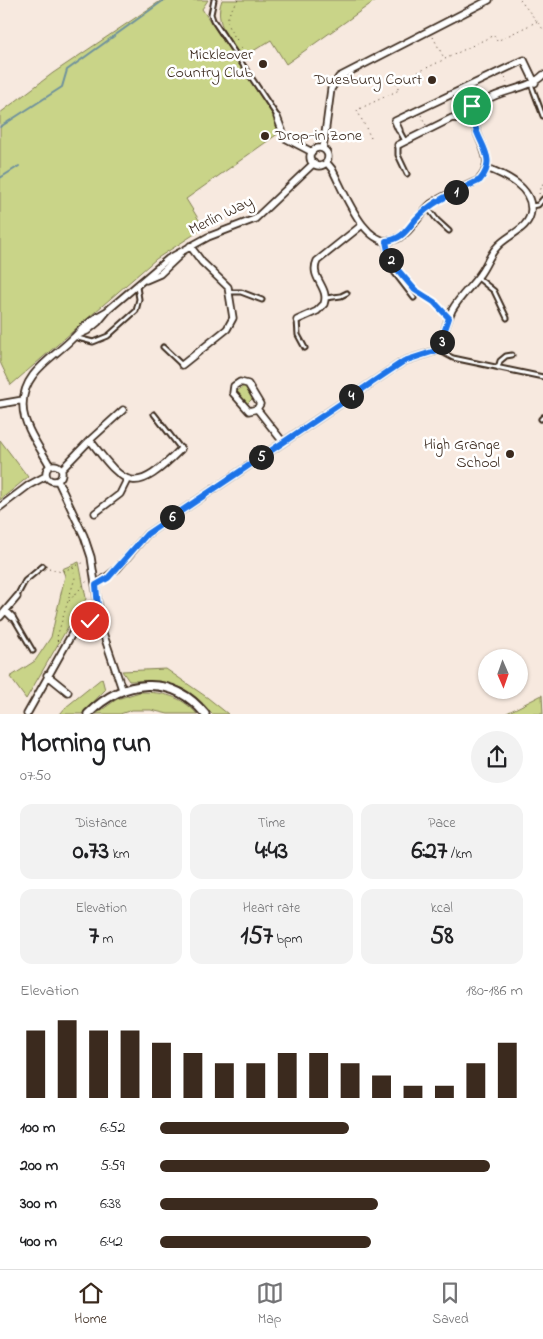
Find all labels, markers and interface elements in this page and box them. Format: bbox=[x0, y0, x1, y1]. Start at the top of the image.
place label: Mickleover Country Club bbox=[167, 43, 254, 85]
marker: Mickleover Country Club bbox=[257, 58, 269, 70]
place label: Duesbury Court bbox=[313, 68, 423, 92]
marker: Duesbury Court bbox=[426, 74, 438, 86]
pin bbox=[451, 85, 493, 127]
icon: arrive bbox=[458, 92, 486, 120]
place label: Drop-in Zone bbox=[274, 124, 363, 148]
marker: Drop-in Zone bbox=[259, 130, 271, 142]
pin: 1 bbox=[444, 180, 468, 204]
text: 1 bbox=[454, 182, 459, 203]
street label: Merlin Way bbox=[185, 190, 257, 242]
pin: 2 bbox=[378, 248, 404, 272]
text: 2 bbox=[388, 250, 395, 271]
pin: 3 bbox=[430, 330, 454, 354]
text: 3 bbox=[440, 332, 445, 353]
pin: 4 bbox=[338, 384, 364, 408]
text: 4 bbox=[349, 386, 354, 407]
place label: High Grange School bbox=[424, 433, 501, 475]
pin: 5 bbox=[248, 444, 274, 470]
text: 5 bbox=[257, 447, 266, 468]
marker: High Grange School bbox=[504, 448, 516, 460]
pin: 6 bbox=[160, 504, 184, 530]
text: 6 bbox=[169, 507, 176, 528]
pin bbox=[69, 600, 111, 642]
icon: check bbox=[76, 607, 104, 635]
north arrow bbox=[478, 649, 528, 699]
map controls bbox=[478, 649, 528, 699]
text: Morning run bbox=[20, 724, 151, 765]
button: share bbox=[471, 731, 523, 783]
text: 07:50 bbox=[20, 764, 51, 788]
text: Distance bbox=[75, 813, 127, 834]
text: Time bbox=[258, 813, 285, 834]
text: Pace bbox=[428, 813, 455, 834]
text: 0.73 bbox=[73, 834, 109, 870]
text: 4:43 bbox=[255, 834, 288, 870]
text: 6:27 bbox=[411, 834, 447, 870]
text: km bbox=[109, 844, 130, 865]
text: /km bbox=[447, 844, 472, 865]
text: Elevation bbox=[75, 898, 127, 919]
text: Heart rate bbox=[243, 898, 300, 919]
text: kcal bbox=[431, 898, 453, 919]
text: 7 bbox=[89, 919, 99, 955]
text: 157 bbox=[241, 919, 273, 955]
text: 58 bbox=[430, 919, 454, 955]
text: m bbox=[99, 929, 114, 950]
text: bpm bbox=[273, 929, 302, 950]
text: Elevation bbox=[20, 979, 79, 1003]
text: 180–186 m bbox=[466, 979, 523, 1003]
text: 100 m bbox=[20, 1116, 55, 1140]
text: 6:52 bbox=[100, 1116, 126, 1140]
text: 200 m bbox=[20, 1154, 58, 1178]
text: 5:59 bbox=[100, 1154, 124, 1178]
text: 300 m bbox=[20, 1192, 57, 1216]
text: 6:38 bbox=[100, 1192, 121, 1216]
text: 400 m bbox=[20, 1230, 57, 1254]
text: 6:42 bbox=[100, 1230, 123, 1254]
tab: Home bbox=[74, 1279, 107, 1330]
tab: Map bbox=[256, 1279, 284, 1330]
tab: Saved bbox=[432, 1279, 469, 1330]

